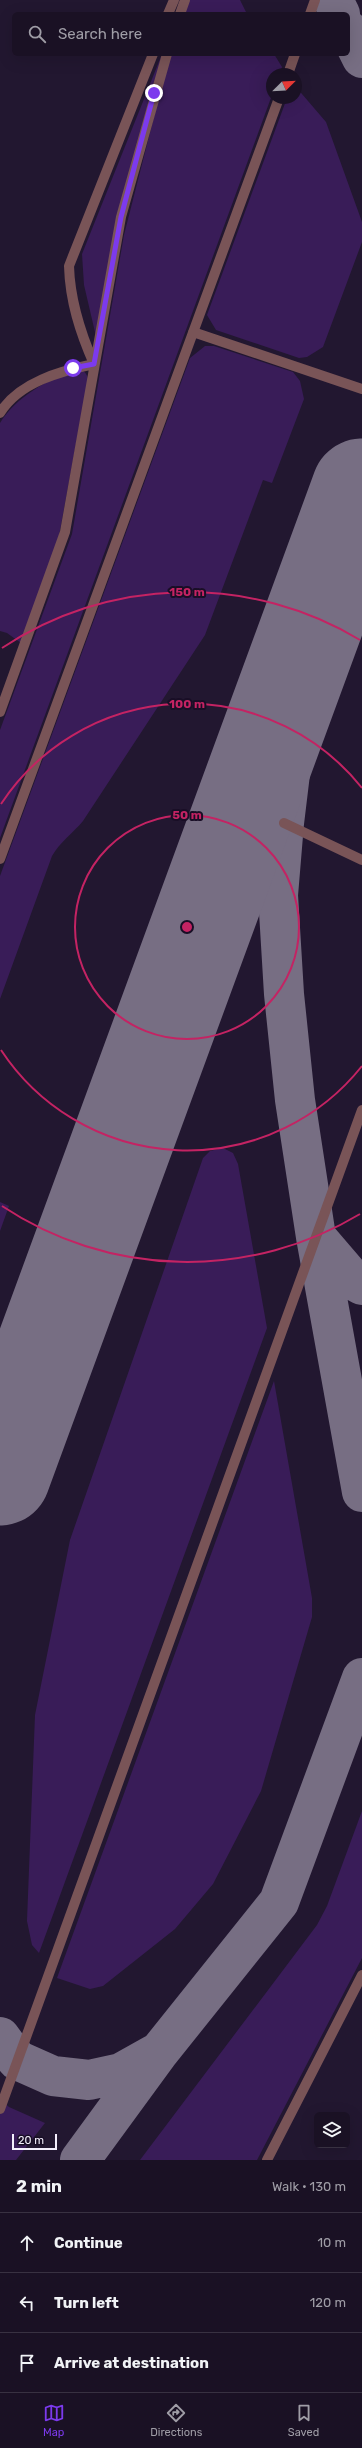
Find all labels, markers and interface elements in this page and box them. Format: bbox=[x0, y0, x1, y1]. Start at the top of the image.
search box bbox=[12, 12, 350, 56]
icon: search bbox=[26, 23, 48, 45]
text: Search here bbox=[58, 25, 142, 43]
north arrow bbox=[266, 68, 302, 104]
route end bbox=[145, 84, 163, 102]
route start bbox=[64, 359, 82, 377]
text: 150 m bbox=[169, 585, 205, 599]
text: 100 m bbox=[169, 697, 205, 711]
text: 50 m bbox=[172, 808, 202, 822]
centre of rings bbox=[180, 920, 194, 934]
map controls bbox=[314, 2112, 350, 2148]
button: layers bbox=[314, 2112, 350, 2148]
scale bar bbox=[12, 2132, 57, 2151]
text: 20 m bbox=[18, 2134, 44, 2147]
text: 2 min bbox=[16, 2176, 62, 2196]
text: Walk · 130 m bbox=[272, 2179, 346, 2194]
icon: ahead bbox=[16, 2232, 38, 2254]
text: Continue bbox=[54, 2234, 123, 2252]
text: 10 m bbox=[317, 2235, 346, 2250]
icon: left bbox=[16, 2292, 38, 2314]
text: Turn left bbox=[54, 2294, 119, 2312]
text: 120 m bbox=[310, 2295, 346, 2310]
icon: arrive bbox=[16, 2352, 38, 2374]
text: Arrive at destination bbox=[54, 2354, 209, 2372]
tab: Map bbox=[43, 2402, 65, 2439]
tab: Directions bbox=[150, 2402, 202, 2439]
tab: Saved bbox=[288, 2402, 319, 2439]

